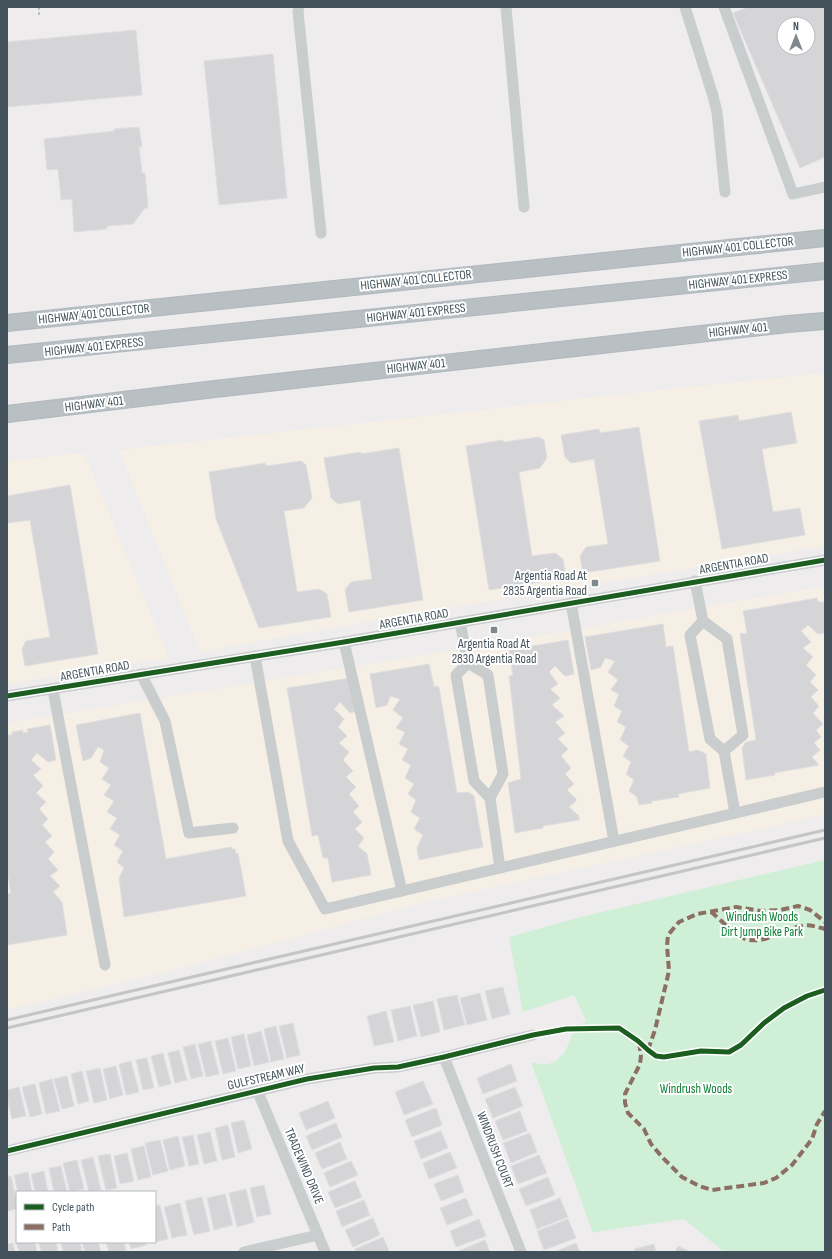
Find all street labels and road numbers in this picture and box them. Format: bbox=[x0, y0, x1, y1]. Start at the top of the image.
street label: HIGHWAY 401 COLLECTOR bbox=[681, 233, 795, 261]
street label: HIGHWAY 401 COLLECTOR bbox=[359, 266, 473, 294]
street label: HIGHWAY 401 EXPRESS bbox=[688, 267, 789, 293]
street label: HIGHWAY 401 COLLECTOR bbox=[37, 300, 151, 328]
street label: HIGHWAY 401 EXPRESS bbox=[366, 300, 467, 326]
street label: HIGHWAY 401 bbox=[708, 319, 769, 341]
street label: HIGHWAY 401 EXPRESS bbox=[44, 334, 145, 360]
street label: HIGHWAY 401 bbox=[386, 355, 447, 377]
street label: HIGHWAY 401 bbox=[64, 392, 125, 416]
street label: ARGENTIA ROAD bbox=[697, 550, 770, 578]
street label: ARGENTIA ROAD bbox=[377, 605, 450, 633]
street label: ARGENTIA ROAD bbox=[58, 657, 131, 685]
street label: GULFSTREAM WAY bbox=[226, 1060, 307, 1094]
street label: WINDRUSH COURT bbox=[473, 1109, 517, 1191]
street label: TRADEWIND DRIVE bbox=[281, 1126, 327, 1206]

